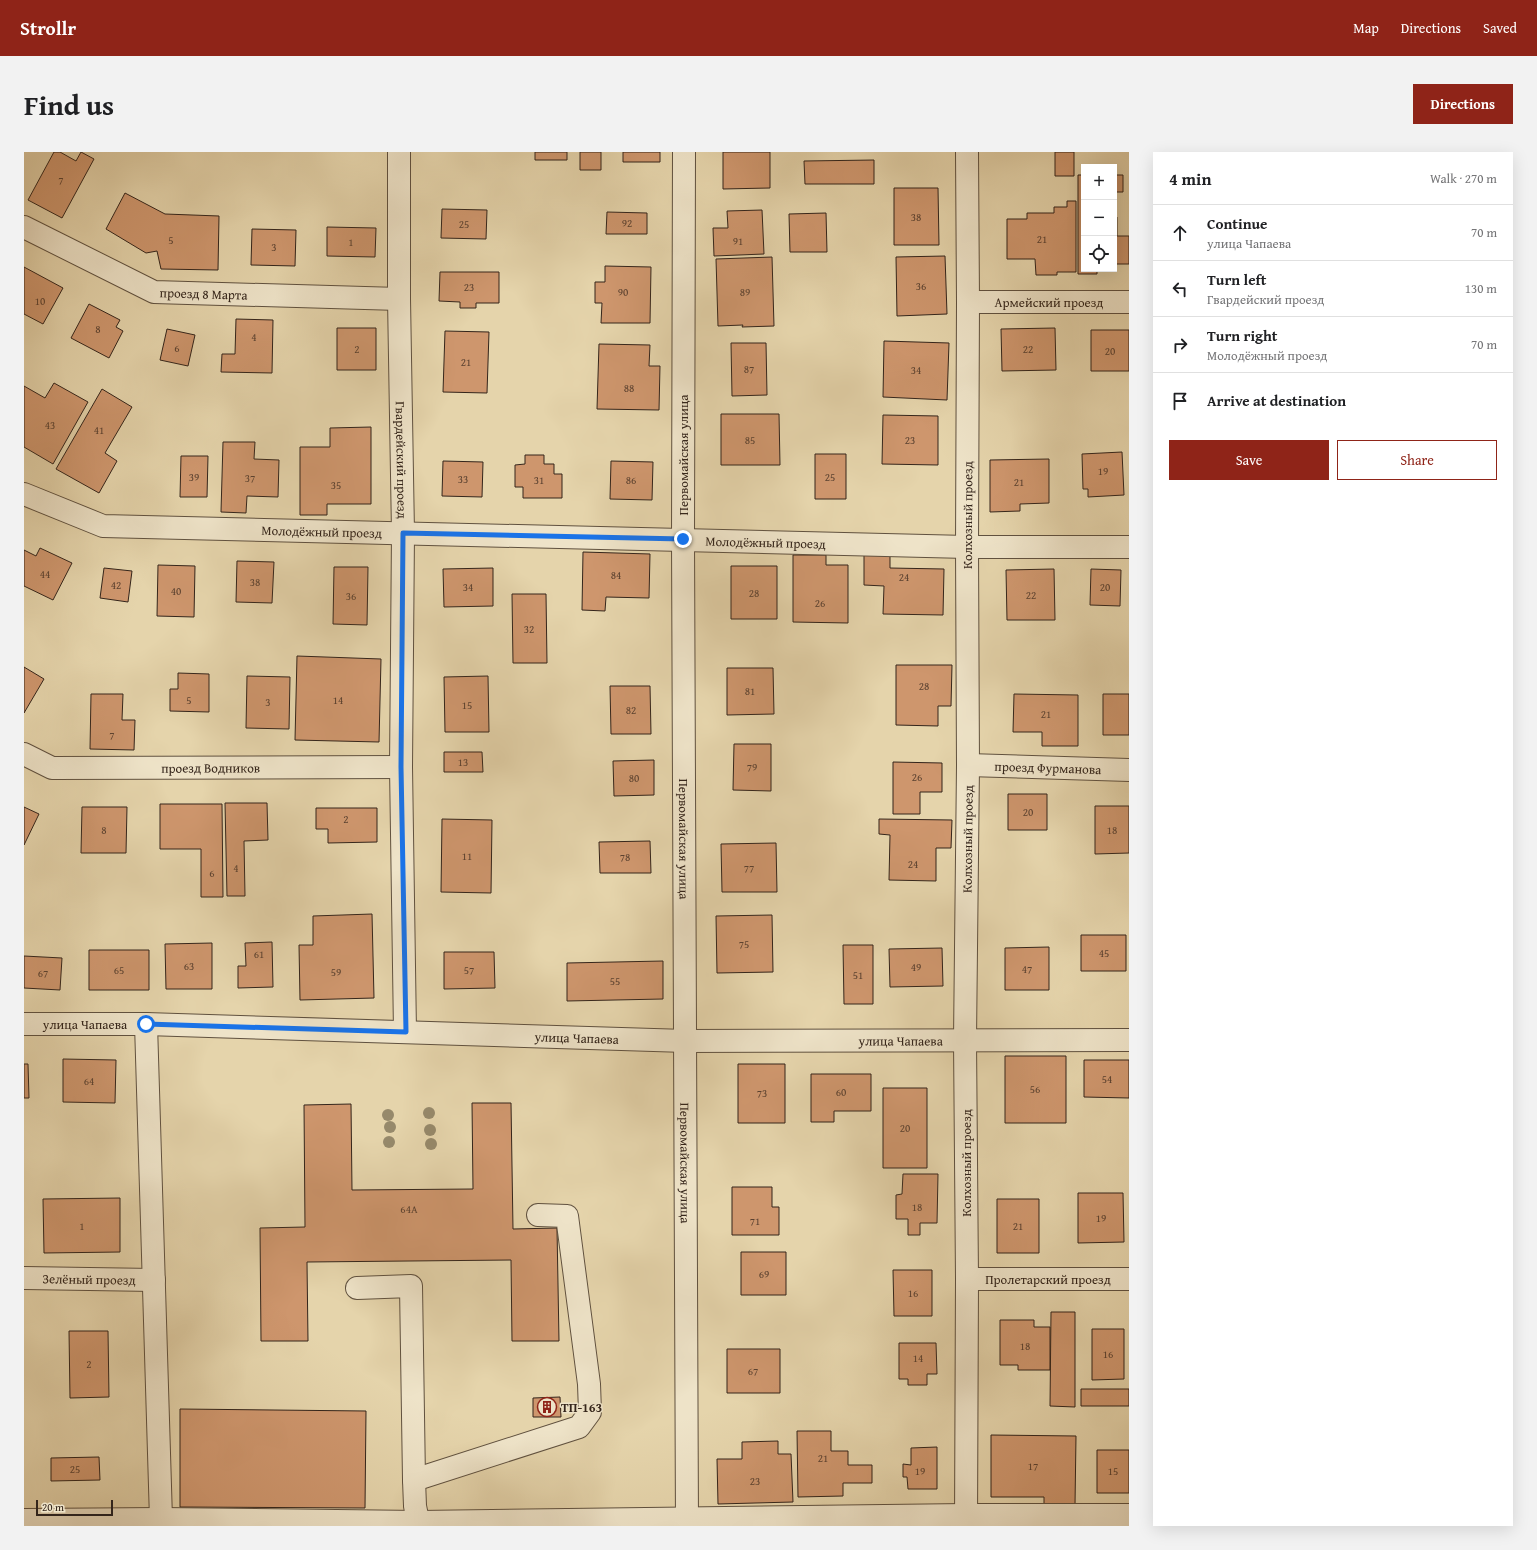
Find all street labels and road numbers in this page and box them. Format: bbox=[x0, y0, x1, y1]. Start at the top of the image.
street label: проезд 8 Марта bbox=[159, 283, 249, 304]
street label: Армейский проезд bbox=[995, 293, 1103, 312]
street label: Первомайская улица bbox=[674, 394, 693, 515]
street label: Гвардейский проезд bbox=[391, 401, 412, 519]
street label: Колхозный проезд bbox=[957, 461, 977, 569]
street label: Молодёжный проезд bbox=[261, 520, 382, 542]
street label: Молодёжный проезд bbox=[705, 531, 826, 553]
street label: проезд Фурманова bbox=[994, 756, 1103, 779]
street label: проезд Водников bbox=[161, 758, 260, 777]
street label: Первомайская улица bbox=[674, 778, 694, 900]
street label: Колхозный проезд bbox=[957, 785, 977, 893]
street label: улица Чапаева bbox=[42, 1015, 128, 1034]
street label: улица Чапаева bbox=[533, 1027, 620, 1048]
street label: улица Чапаева bbox=[858, 1031, 944, 1050]
street label: Первомайская улица bbox=[676, 1102, 695, 1224]
street label: Колхозный проезд bbox=[957, 1109, 976, 1217]
street label: Зелёный проезд bbox=[42, 1269, 136, 1289]
street label: Пролетарский проезд bbox=[985, 1270, 1111, 1289]

